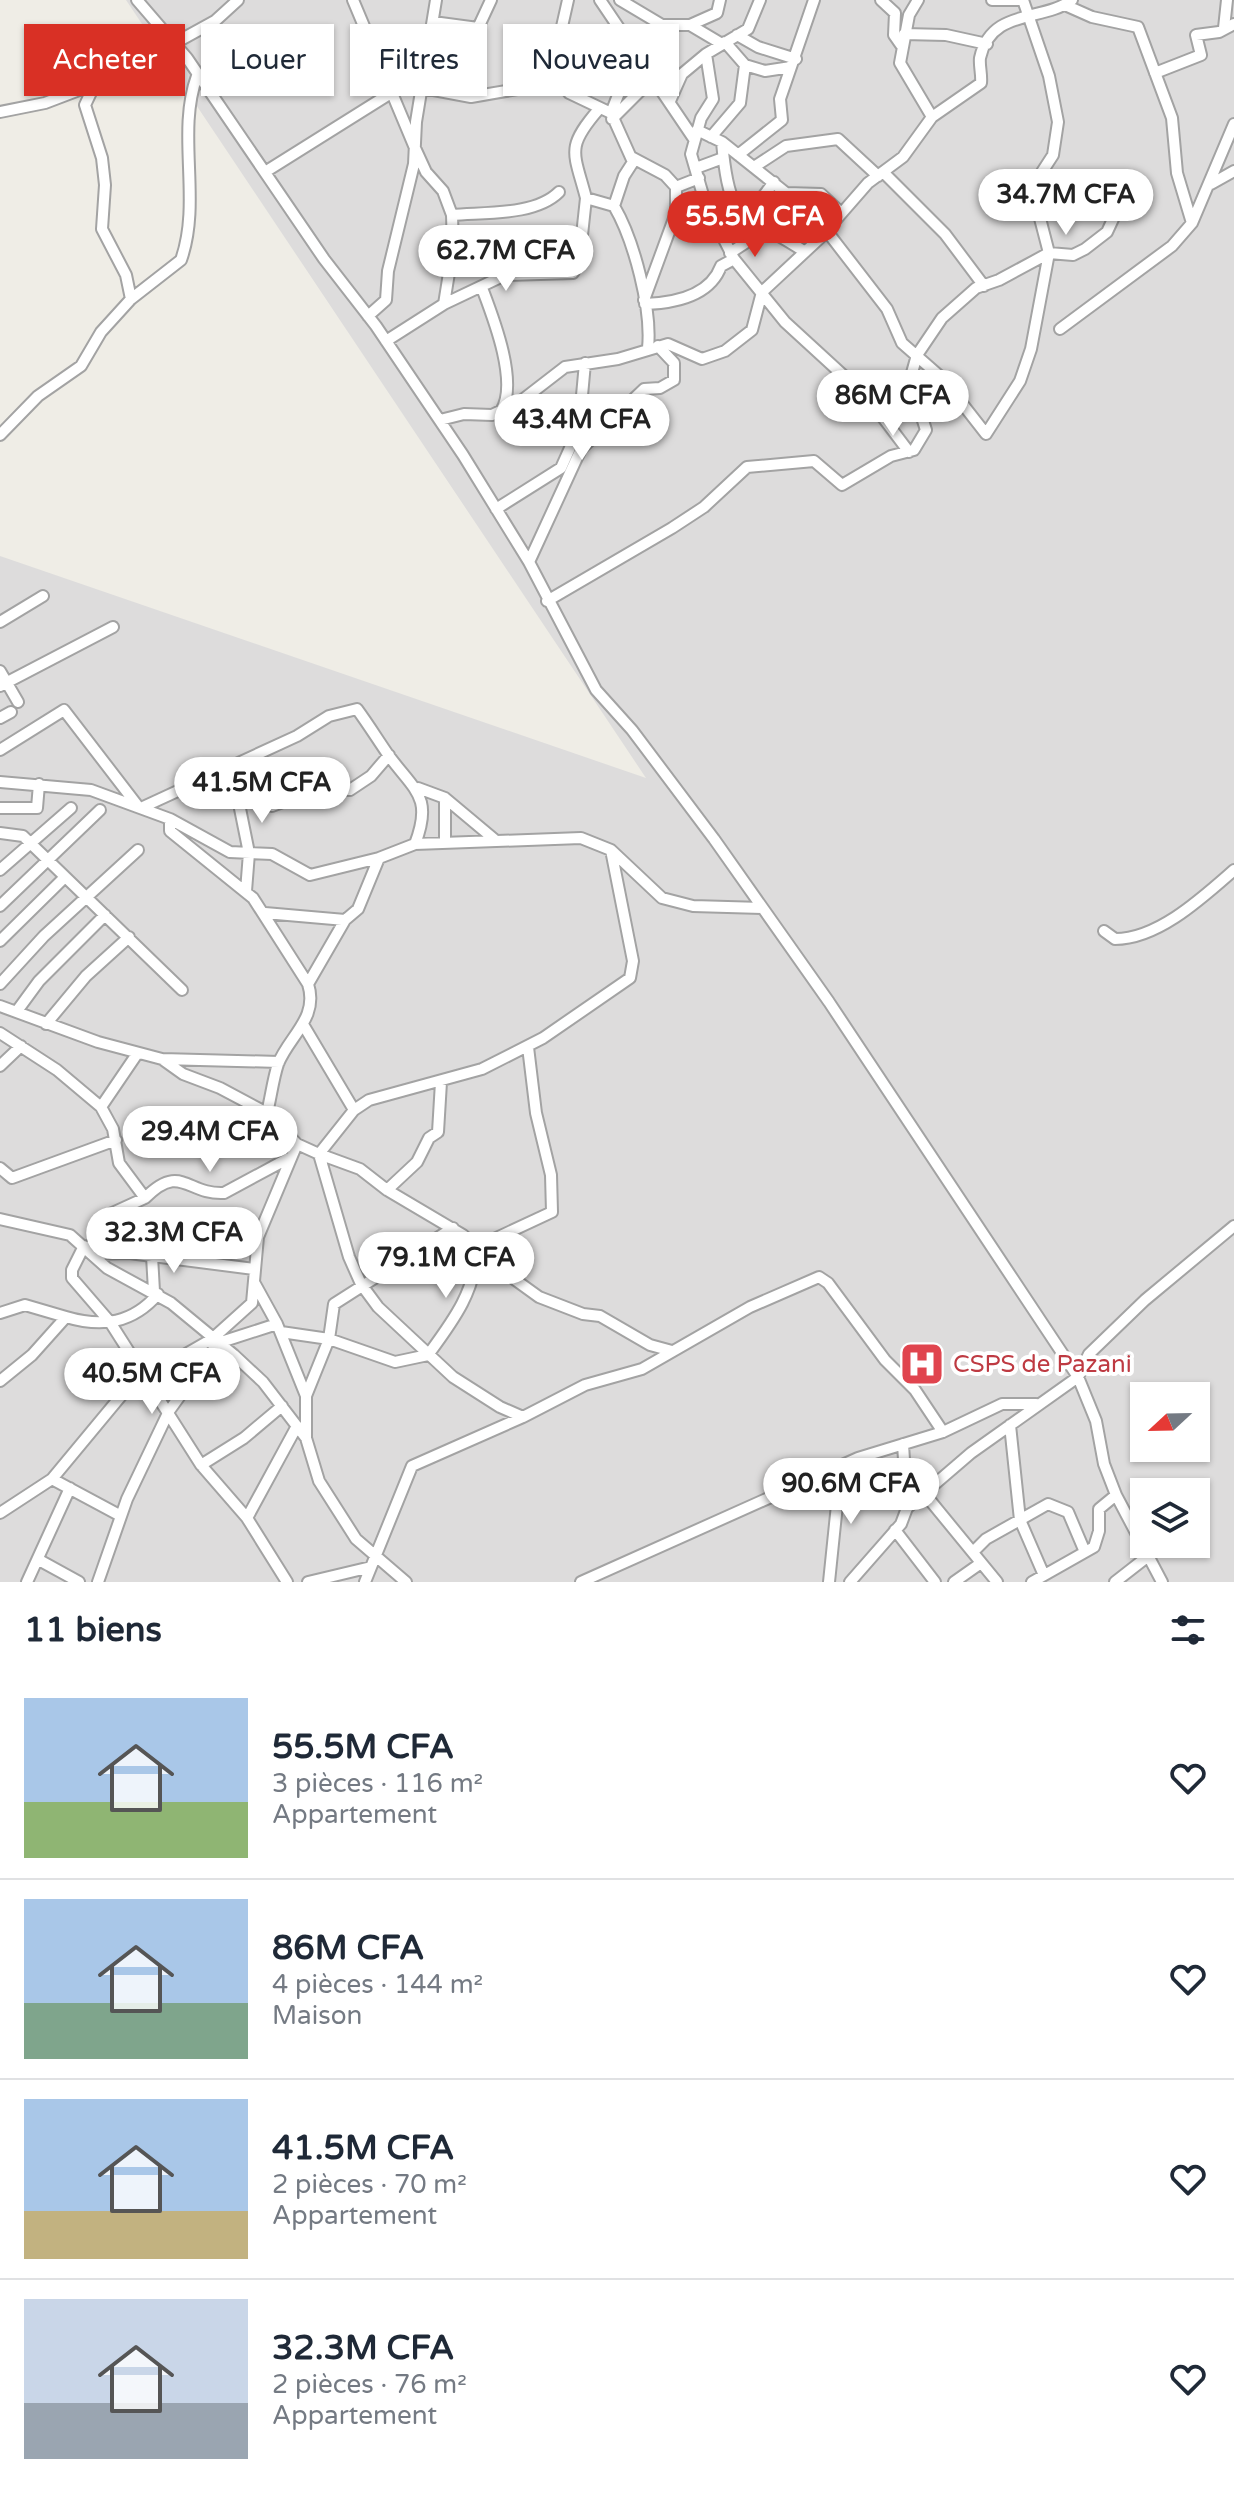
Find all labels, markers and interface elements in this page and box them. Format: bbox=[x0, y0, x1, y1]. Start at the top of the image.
chip: Acheter bbox=[24, 24, 185, 96]
chip: Louer bbox=[201, 24, 334, 96]
chip: Filtres bbox=[350, 24, 487, 96]
chip: Nouveau bbox=[503, 24, 679, 96]
pin: 34.7M CFA bbox=[974, 169, 1158, 237]
text: 34.7M CFA bbox=[996, 179, 1136, 210]
pin: 55.5M CFA bbox=[663, 191, 847, 259]
text: 55.5M CFA bbox=[685, 201, 825, 232]
pin: 62.7M CFA bbox=[414, 225, 598, 293]
text: 62.7M CFA bbox=[436, 235, 576, 266]
pin: 86M CFA bbox=[819, 370, 967, 438]
text: 86M CFA bbox=[835, 380, 951, 411]
pin: 43.4M CFA bbox=[490, 394, 674, 462]
text: 43.4M CFA bbox=[512, 404, 652, 435]
pin: 41.5M CFA bbox=[170, 757, 354, 825]
text: 41.5M CFA bbox=[192, 767, 332, 798]
pin: 29.4M CFA bbox=[118, 1106, 302, 1174]
text: 29.4M CFA bbox=[140, 1116, 280, 1147]
pin: 32.3M CFA bbox=[82, 1207, 266, 1275]
text: 32.3M CFA bbox=[104, 1217, 244, 1248]
pin: 79.1M CFA bbox=[354, 1232, 538, 1300]
text: 79.1M CFA bbox=[376, 1242, 516, 1273]
hospital icon: CSPS de Pazani bbox=[898, 1340, 946, 1388]
pin: 40.5M CFA bbox=[60, 1348, 244, 1416]
place label: CSPS de Pazani bbox=[953, 1350, 1132, 1379]
text: 40.5M CFA bbox=[82, 1358, 222, 1389]
north arrow bbox=[1130, 1382, 1210, 1462]
map controls bbox=[1130, 1382, 1210, 1558]
pin: 90.6M CFA bbox=[759, 1458, 943, 1526]
text: 90.6M CFA bbox=[781, 1468, 921, 1499]
button: layers bbox=[1130, 1478, 1210, 1558]
icon: filters bbox=[1166, 1608, 1210, 1652]
text: 11 biens bbox=[24, 1610, 162, 1651]
text: 55.5M CFA bbox=[272, 1727, 454, 1768]
icon: home bbox=[88, 1730, 184, 1826]
icon: heart bbox=[1166, 1756, 1210, 1800]
text: 3 pièces · 116 m² bbox=[272, 1768, 483, 1799]
text: Appartement bbox=[272, 1799, 437, 1830]
text: 86M CFA bbox=[272, 1928, 424, 1969]
icon: home bbox=[88, 1931, 184, 2027]
icon: heart bbox=[1166, 1957, 1210, 2001]
text: 4 pièces · 144 m² bbox=[272, 1969, 483, 2000]
text: Maison bbox=[272, 2000, 362, 2031]
text: 41.5M CFA bbox=[272, 2128, 454, 2169]
icon: home bbox=[88, 2131, 184, 2227]
icon: heart bbox=[1166, 2157, 1210, 2201]
text: 2 pièces · 70 m² bbox=[272, 2169, 467, 2200]
text: Appartement bbox=[272, 2200, 437, 2231]
text: 32.3M CFA bbox=[272, 2328, 454, 2369]
icon: home bbox=[88, 2331, 184, 2427]
icon: heart bbox=[1166, 2357, 1210, 2401]
text: 2 pièces · 76 m² bbox=[272, 2369, 467, 2400]
text: Appartement bbox=[272, 2400, 437, 2431]

